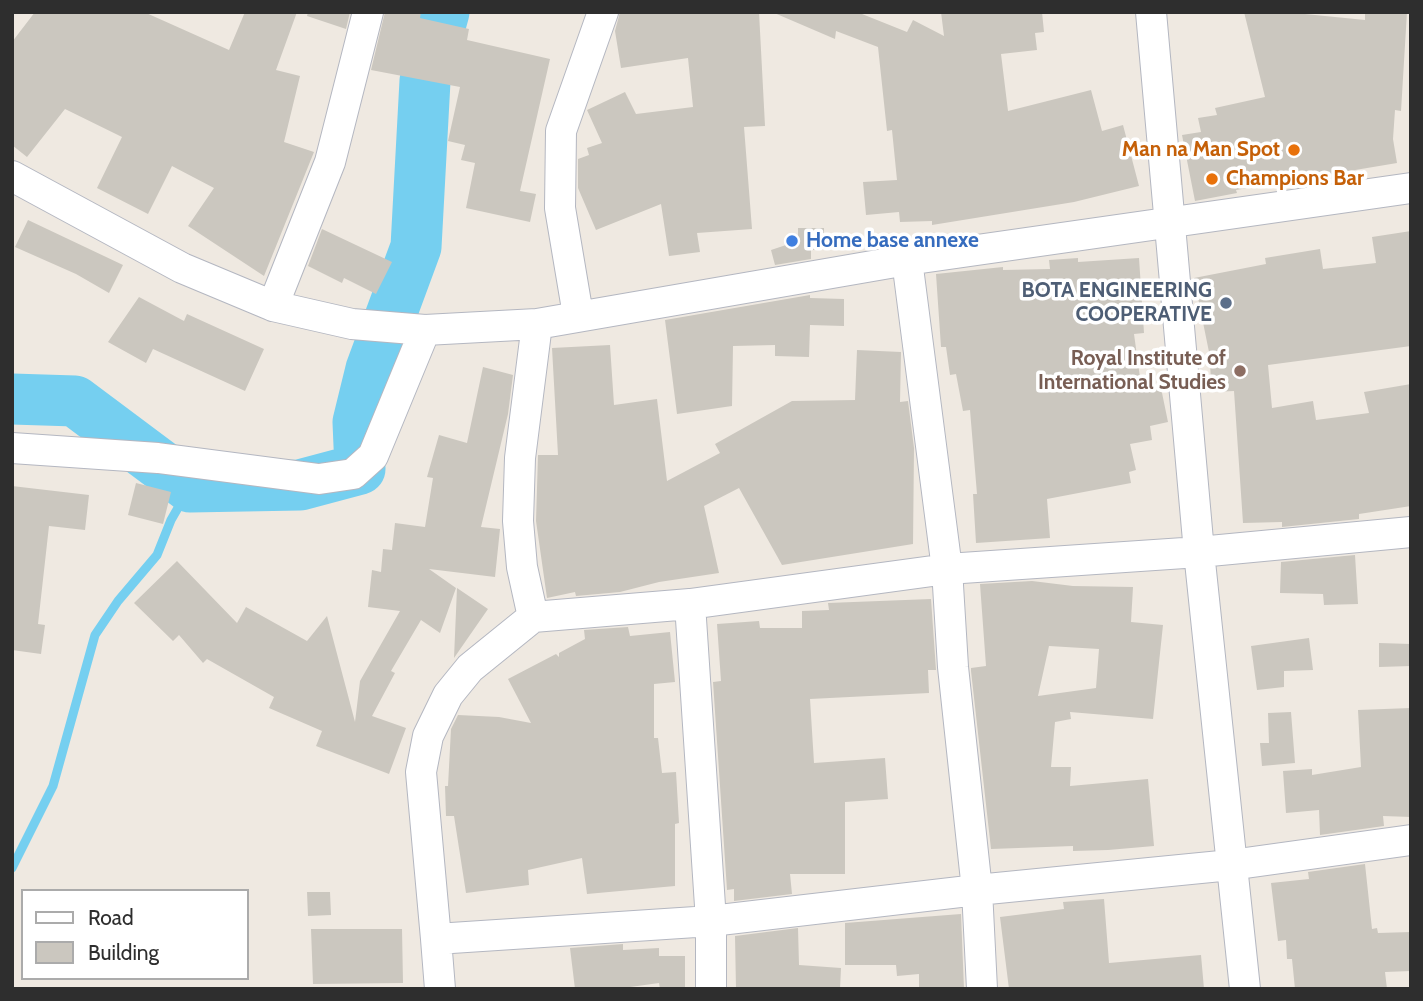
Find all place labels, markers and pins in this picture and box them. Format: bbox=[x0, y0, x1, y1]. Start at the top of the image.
place label: Man na Man Spot bbox=[1122, 137, 1280, 163]
marker: Man na Man Spot bbox=[1286, 142, 1302, 158]
place label: Champions Bar bbox=[1226, 166, 1364, 192]
marker: Champions Bar bbox=[1204, 171, 1220, 187]
place label: Home base annexe bbox=[806, 228, 979, 254]
marker: Home base annexe bbox=[784, 233, 800, 249]
place label: BOTA ENGINEERING COOPERATIVE bbox=[1022, 278, 1212, 328]
marker: BOTA ENGINEERING COOPERATIVE bbox=[1218, 295, 1234, 311]
place label: Royal Institute of International Studies bbox=[1038, 346, 1226, 396]
marker: Royal Institute of International Studies bbox=[1232, 363, 1248, 379]

